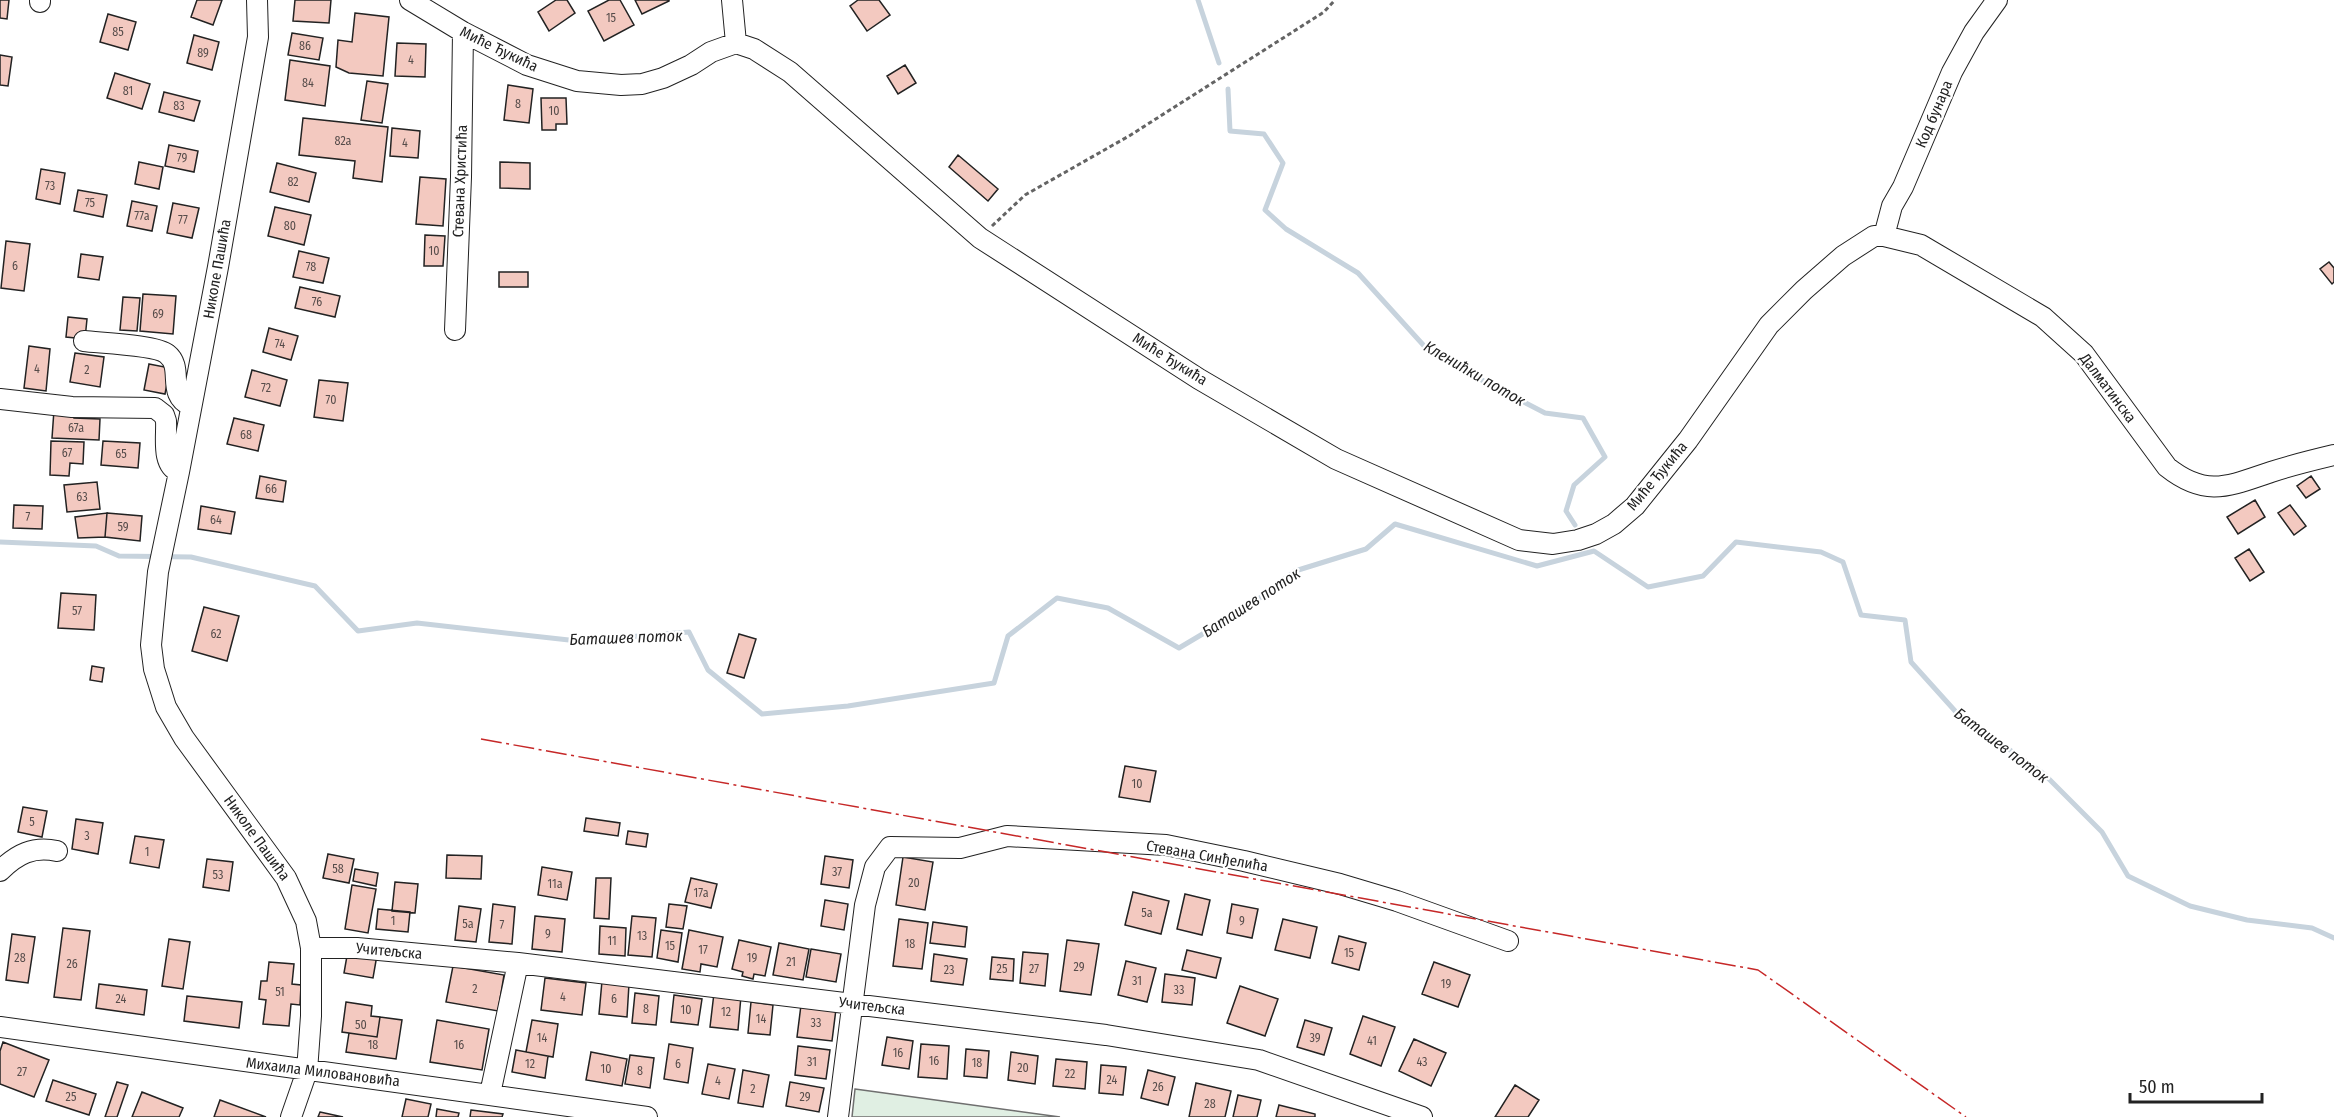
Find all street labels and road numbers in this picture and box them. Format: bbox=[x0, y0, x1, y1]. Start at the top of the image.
street label: Миће Ђукића bbox=[457, 22, 541, 76]
street label: Код бунара bbox=[1912, 78, 1956, 150]
street label: Стевана Христића bbox=[449, 124, 471, 238]
street label: Николе Пашића bbox=[199, 218, 235, 320]
street label: Миће Ђукића bbox=[1129, 329, 1211, 389]
street label: Далматинска bbox=[2075, 349, 2140, 426]
street label: Миће Ђукића bbox=[1623, 438, 1691, 514]
street label: Николе Пашића bbox=[220, 792, 294, 884]
street label: Стевана Синђелића bbox=[1145, 836, 1269, 876]
street label: Учитељска bbox=[354, 939, 423, 963]
street label: Учитељска bbox=[837, 993, 906, 1019]
street label: Михаила Миловановића bbox=[245, 1054, 401, 1090]

